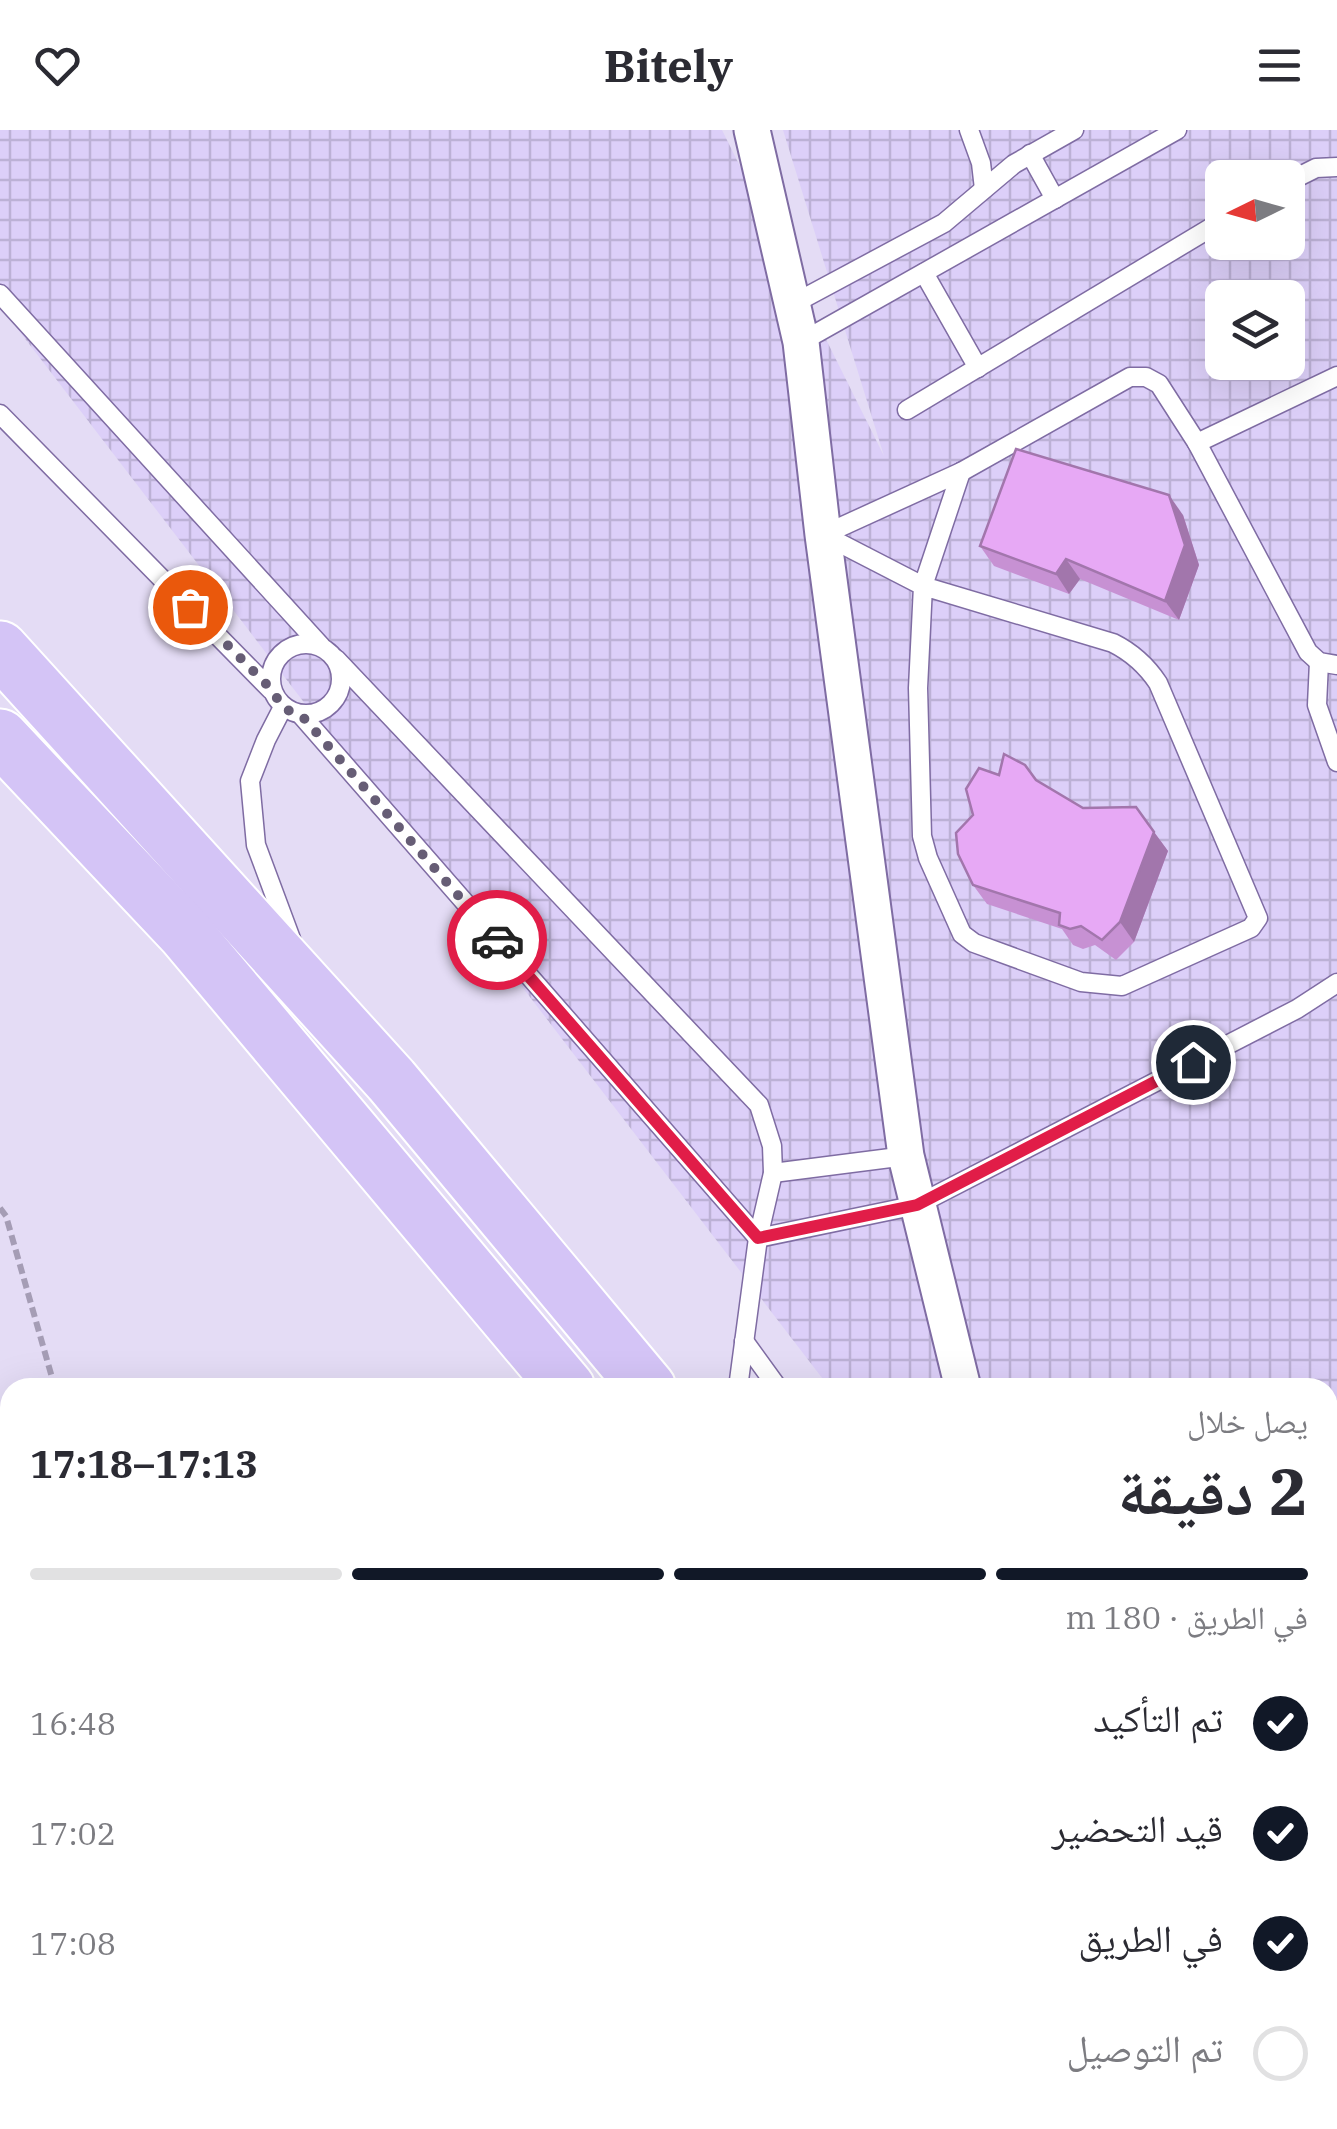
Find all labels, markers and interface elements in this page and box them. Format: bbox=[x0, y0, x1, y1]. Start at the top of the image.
text: Bitely bbox=[604, 36, 733, 94]
icon: heart bbox=[30, 38, 85, 93]
icon: menu bbox=[1252, 38, 1307, 93]
north arrow bbox=[1205, 160, 1305, 260]
map controls bbox=[1205, 160, 1305, 380]
button: layers bbox=[1205, 280, 1305, 380]
pin bbox=[148, 565, 233, 650]
icon: bag bbox=[163, 580, 218, 635]
courier bbox=[447, 890, 547, 990]
icon: car bbox=[470, 913, 525, 968]
pin bbox=[1151, 1020, 1236, 1105]
icon: home bbox=[1166, 1035, 1221, 1090]
text: يصل خلال bbox=[1187, 1400, 1308, 1442]
text: 17:13–17:18 bbox=[30, 1439, 258, 1488]
text: 2 دقيقة bbox=[1117, 1448, 1308, 1533]
text: في الطريق · 180 m bbox=[1065, 1596, 1308, 1638]
text: تم التأكيد bbox=[1093, 1693, 1223, 1742]
icon: check bbox=[1253, 1696, 1308, 1751]
text: 16:48 bbox=[30, 1702, 116, 1744]
text: قيد التحضير bbox=[1052, 1803, 1223, 1852]
icon: check bbox=[1253, 1806, 1308, 1861]
text: 17:02 bbox=[30, 1812, 116, 1854]
text: في الطريق bbox=[1078, 1913, 1223, 1962]
icon: check bbox=[1253, 1916, 1308, 1971]
text: 17:08 bbox=[30, 1922, 116, 1964]
text: تم التوصيل bbox=[1067, 2023, 1223, 2072]

